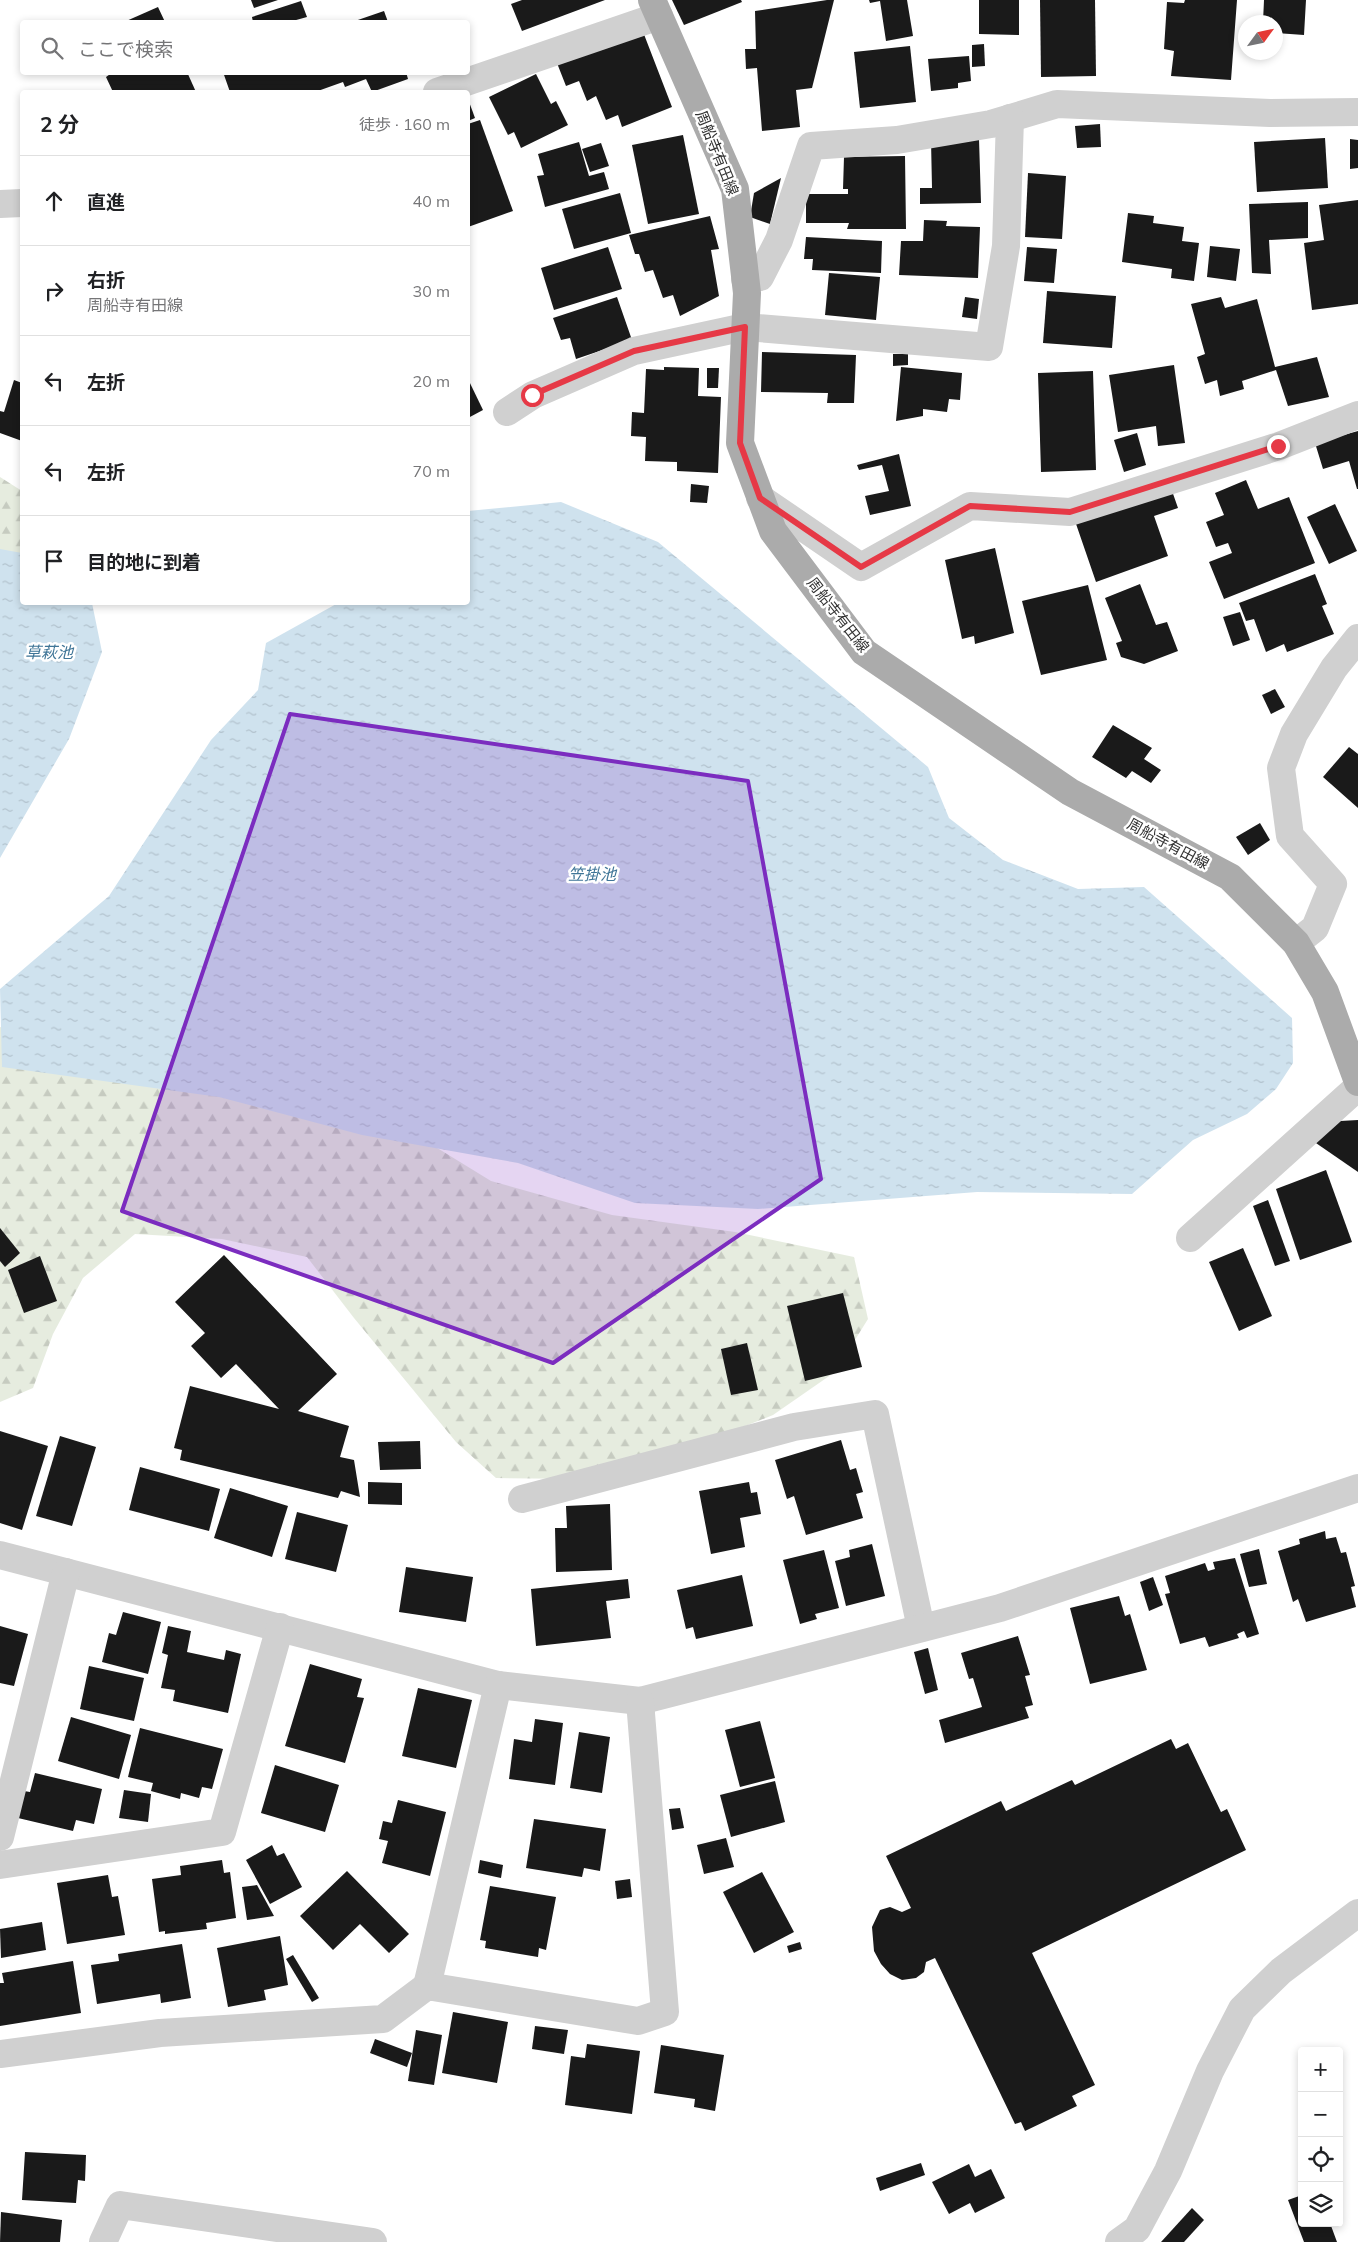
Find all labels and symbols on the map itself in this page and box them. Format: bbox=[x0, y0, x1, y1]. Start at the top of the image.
north arrow bbox=[1238, 15, 1283, 60]
street label: 周船寺有田線 bbox=[692, 108, 743, 198]
route start bbox=[521, 384, 544, 407]
route end bbox=[1267, 435, 1290, 458]
street label: 周船寺有田線 bbox=[803, 573, 874, 656]
water label: 草萩池 bbox=[25, 642, 75, 662]
street label: 周船寺有田線 bbox=[1124, 814, 1212, 873]
water label: 笠掛池 bbox=[568, 864, 618, 884]

